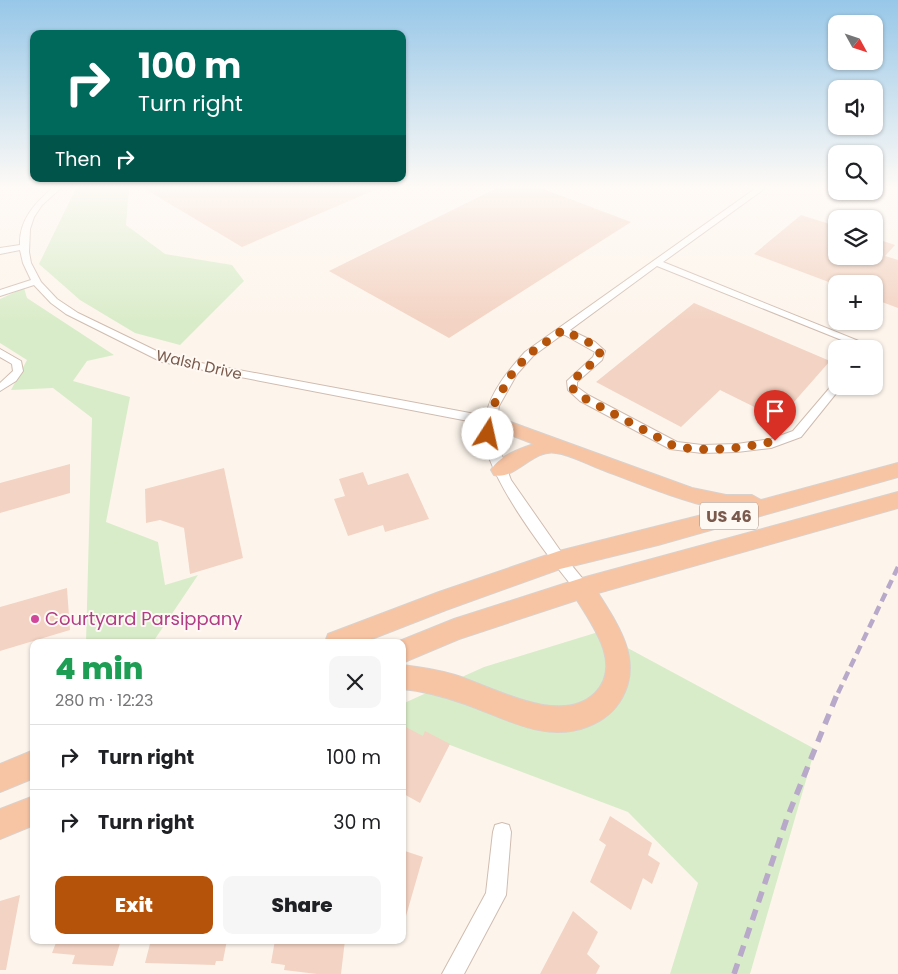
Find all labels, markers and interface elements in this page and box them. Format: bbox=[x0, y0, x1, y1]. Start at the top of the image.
north arrow bbox=[828, 15, 882, 70]
map controls bbox=[828, 15, 883, 395]
text: 100 m bbox=[138, 41, 241, 90]
icon: right bbox=[55, 50, 120, 115]
button: sound bbox=[828, 80, 883, 135]
text: Turn right bbox=[138, 88, 243, 119]
icon: right bbox=[111, 145, 139, 173]
button: search bbox=[828, 145, 883, 200]
text: Then bbox=[55, 146, 101, 173]
button: layers bbox=[828, 210, 883, 265]
button: + bbox=[828, 275, 883, 330]
button: − bbox=[828, 340, 883, 395]
street label: Walsh Drive bbox=[154, 344, 244, 385]
pin bbox=[754, 390, 796, 441]
icon: arrive bbox=[761, 397, 789, 425]
position arrow bbox=[461, 407, 513, 459]
road number: US 46 bbox=[700, 502, 758, 530]
place label: Courtyard Parsippany bbox=[45, 606, 242, 631]
marker: Courtyard Parsippany bbox=[29, 613, 41, 625]
text: 4 min bbox=[55, 647, 143, 690]
button: close bbox=[329, 656, 381, 708]
text: 280 m · 12:23 bbox=[55, 689, 153, 712]
icon: right bbox=[55, 743, 83, 771]
text: Turn right bbox=[98, 744, 194, 771]
text: 100 m bbox=[326, 744, 381, 771]
icon: right bbox=[55, 808, 83, 836]
text: Turn right bbox=[98, 809, 194, 836]
text: 30 m bbox=[333, 809, 381, 836]
button: Exit bbox=[55, 876, 213, 934]
button: Share bbox=[223, 876, 381, 934]

